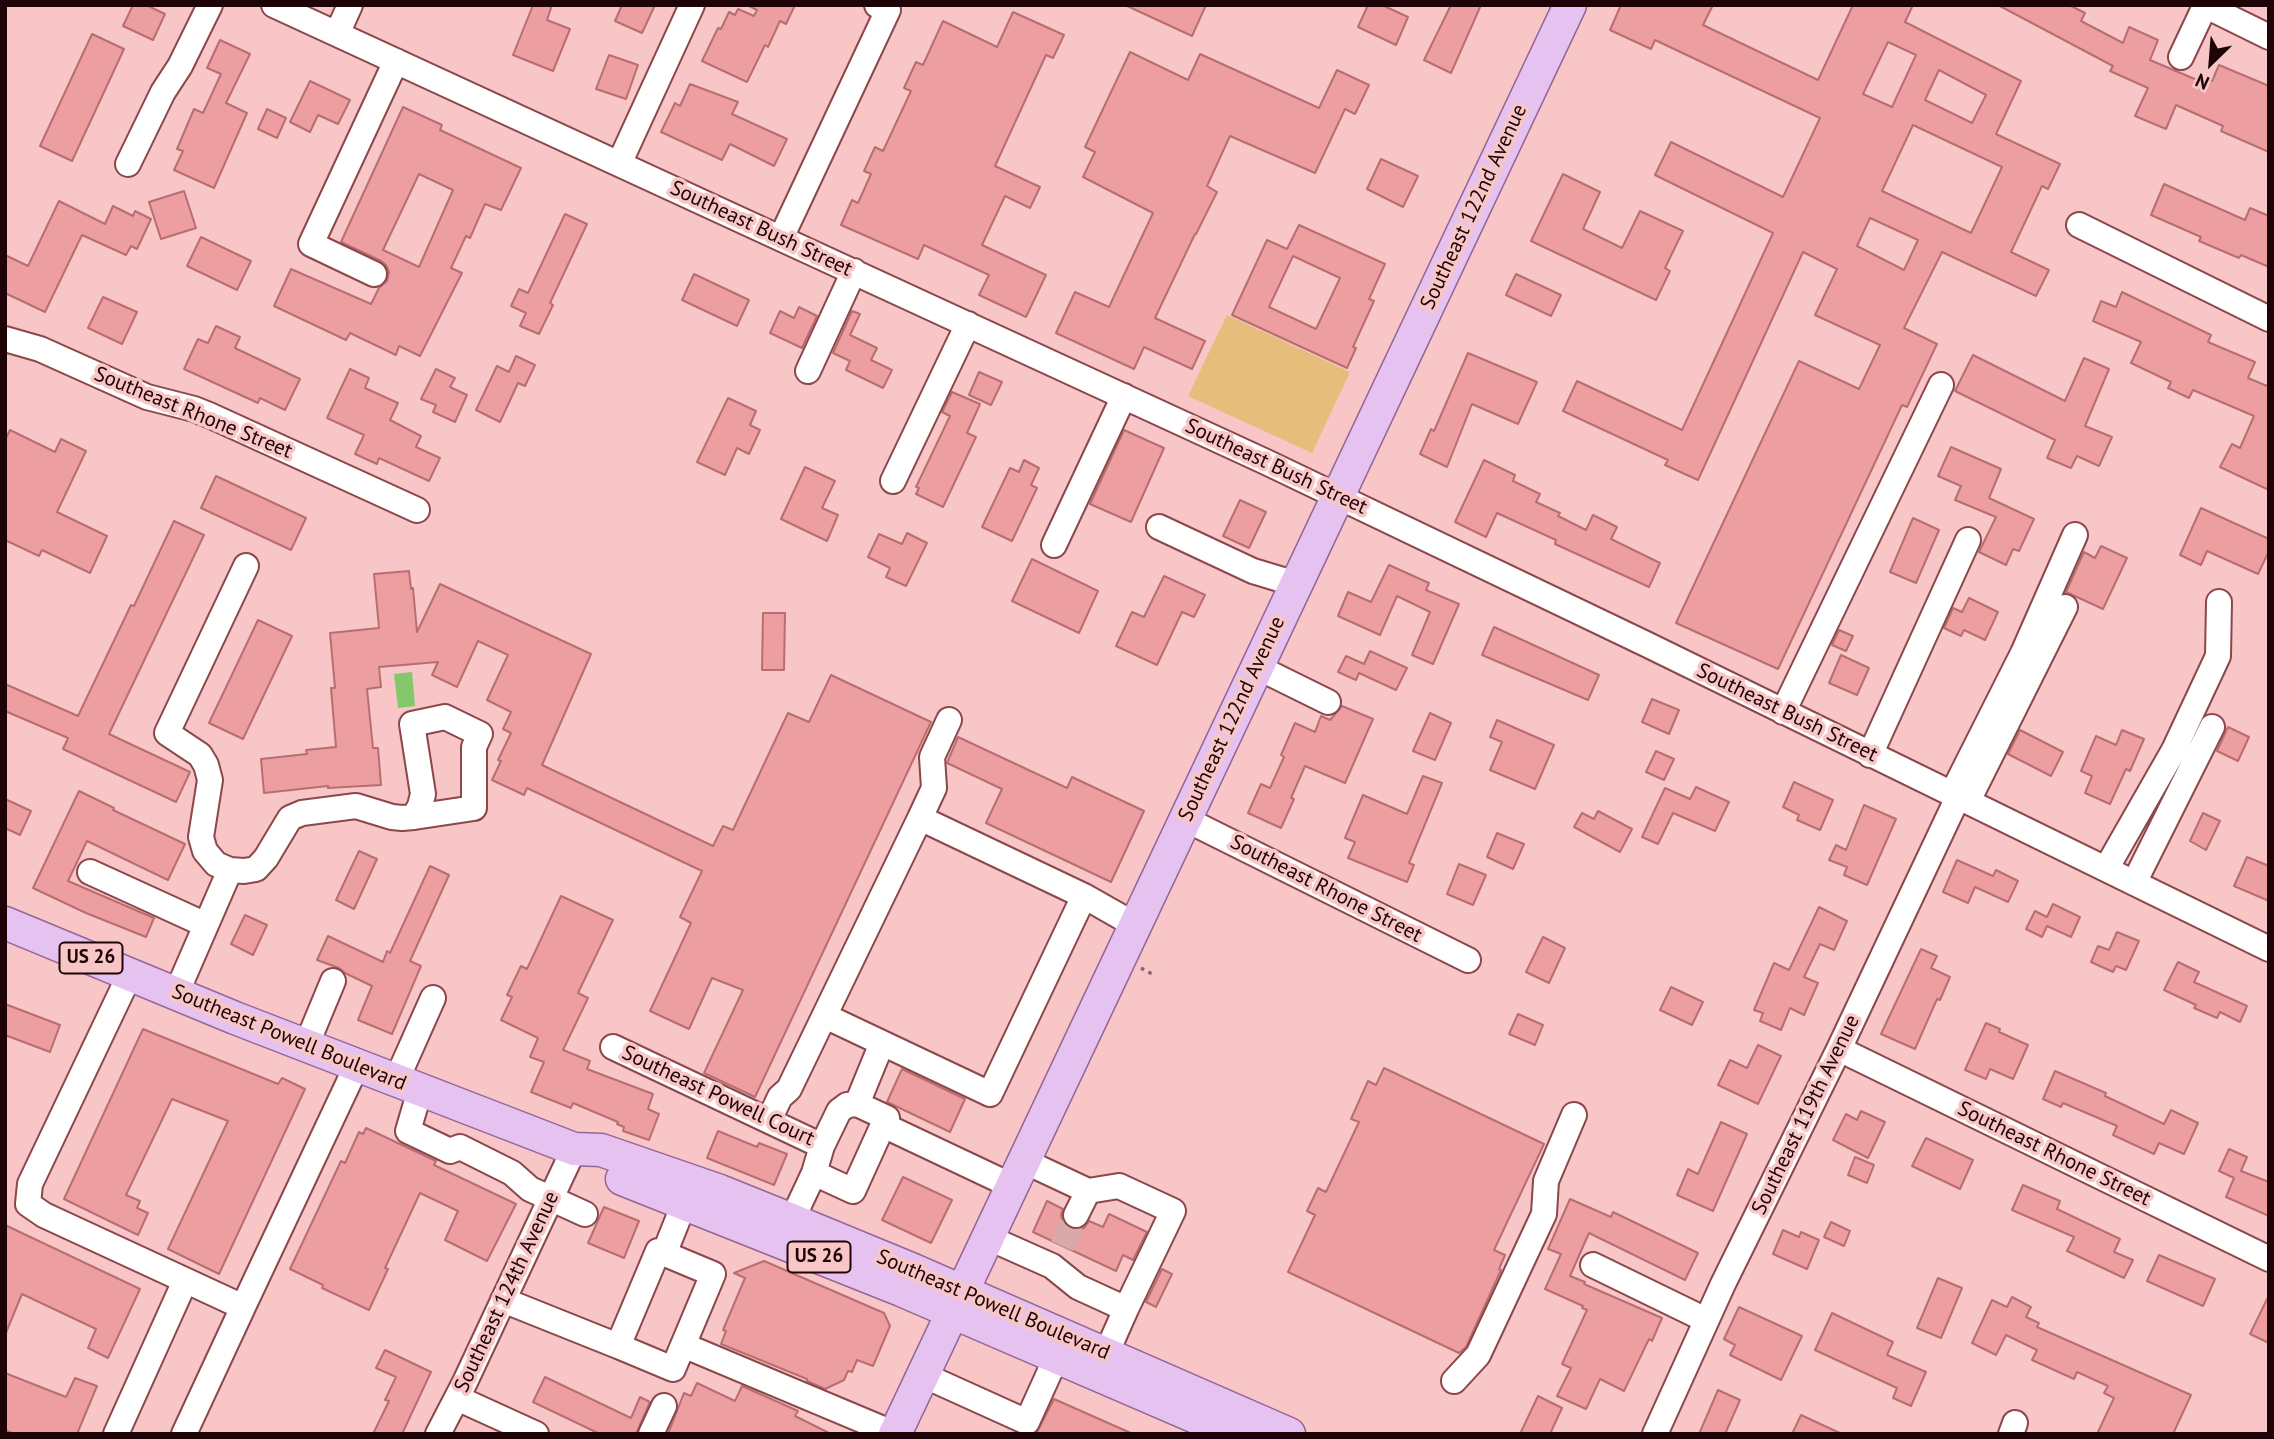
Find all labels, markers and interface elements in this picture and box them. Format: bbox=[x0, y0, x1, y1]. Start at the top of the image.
north arrow bbox=[2176, 28, 2246, 98]
text: N bbox=[2191, 69, 2213, 96]
street label: Southeast 122nd Avenue bbox=[1415, 100, 1533, 314]
street label: Southeast Bush Street bbox=[666, 176, 856, 282]
street label: Southeast Rhone Street bbox=[90, 362, 296, 464]
street label: Southeast Bush Street bbox=[1181, 414, 1371, 520]
street label: Southeast 122nd Avenue bbox=[1173, 612, 1291, 826]
street label: Southeast Bush Street bbox=[1692, 658, 1882, 768]
street label: Southeast Rhone Street bbox=[1226, 830, 1426, 948]
road number: US 26 bbox=[60, 942, 122, 974]
street label: Southeast Powell Boulevard bbox=[168, 979, 410, 1097]
street label: Southeast 119th Avenue bbox=[1747, 1011, 1865, 1219]
street label: Southeast Powell Court bbox=[618, 1040, 818, 1152]
street label: Southeast Rhone Street bbox=[1953, 1096, 2155, 1212]
street label: Southeast 124th Avenue bbox=[449, 1187, 565, 1397]
road number: US 26 bbox=[788, 1242, 850, 1273]
street label: Southeast Powell Boulevard bbox=[873, 1244, 1113, 1366]

